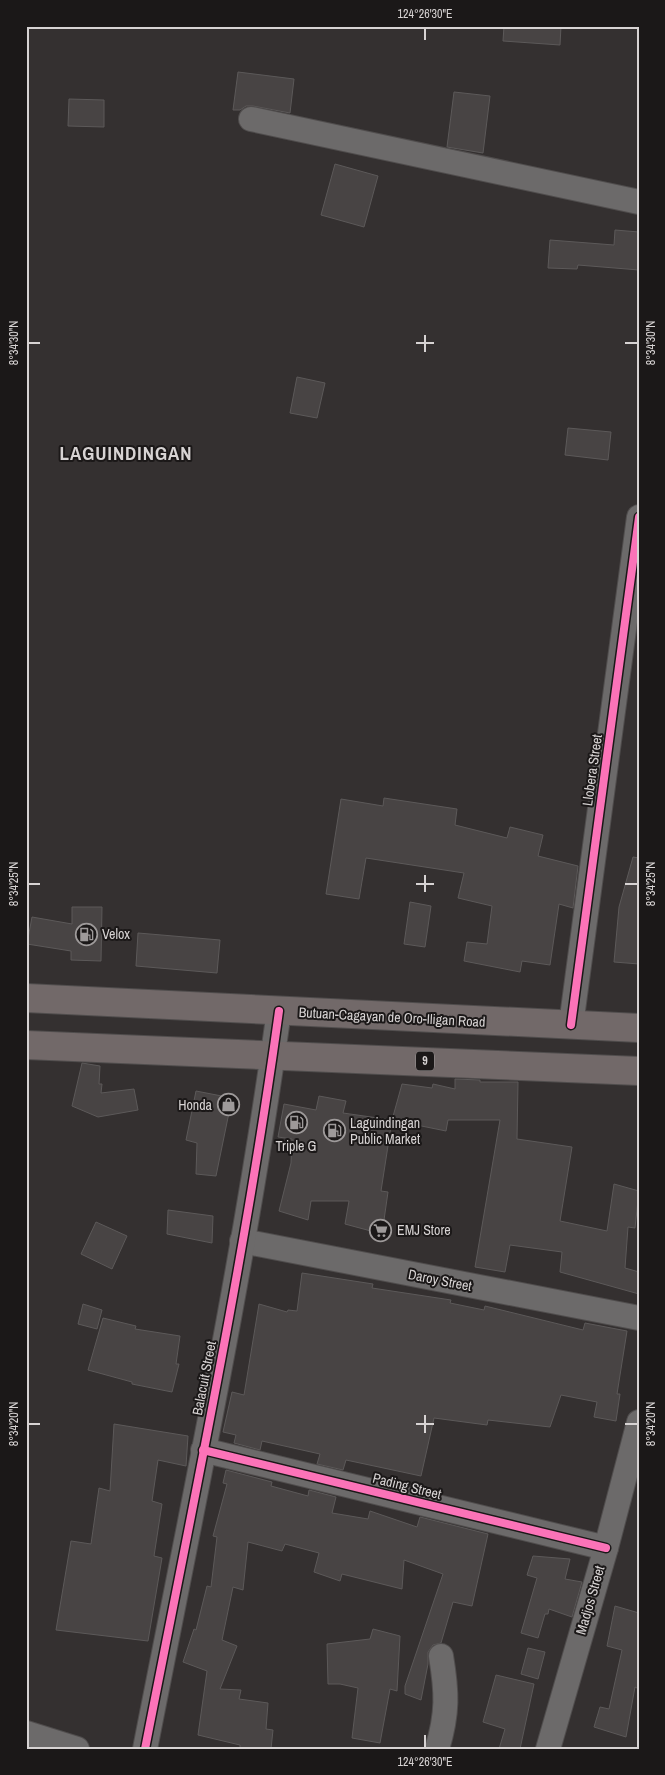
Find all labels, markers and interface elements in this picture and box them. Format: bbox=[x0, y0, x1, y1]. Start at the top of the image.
text: 124°26'30"E bbox=[397, 6, 453, 22]
text: 8°34'30"N bbox=[6, 321, 22, 365]
text: 8°34'30"N bbox=[643, 321, 659, 365]
district label: LAGUINDINGAN bbox=[59, 440, 193, 466]
street label: Llobera Street bbox=[578, 733, 606, 807]
text: 8°34'25"N bbox=[6, 862, 22, 906]
text: 8°34'25"N bbox=[643, 862, 659, 906]
fuel station icon: Velox bbox=[74, 922, 98, 946]
place label: Velox bbox=[102, 925, 130, 943]
street label: Butuan-Cagayan de Oro-Iligan Road bbox=[298, 1003, 486, 1031]
road number: 9 bbox=[416, 1052, 434, 1070]
shop icon: Honda bbox=[216, 1093, 240, 1117]
place label: Honda bbox=[178, 1096, 213, 1114]
fuel station icon: Triple G bbox=[284, 1111, 308, 1135]
place label: Laguindingan Public Market bbox=[350, 1114, 420, 1148]
fuel station icon: Laguindingan Public Market bbox=[322, 1119, 346, 1143]
place label: Triple G bbox=[275, 1137, 317, 1155]
supermarket icon: EMJ Store bbox=[369, 1218, 393, 1242]
place label: EMJ Store bbox=[397, 1221, 451, 1239]
street label: Daroy Street bbox=[407, 1265, 473, 1295]
street label: Balacuit Street bbox=[188, 1339, 220, 1417]
text: 8°34'20"N bbox=[6, 1402, 22, 1446]
text: 8°34'20"N bbox=[643, 1402, 659, 1446]
street label: Pading Street bbox=[371, 1469, 443, 1503]
street label: Madjos Street bbox=[572, 1563, 608, 1637]
text: 124°26'30"E bbox=[397, 1754, 453, 1770]

